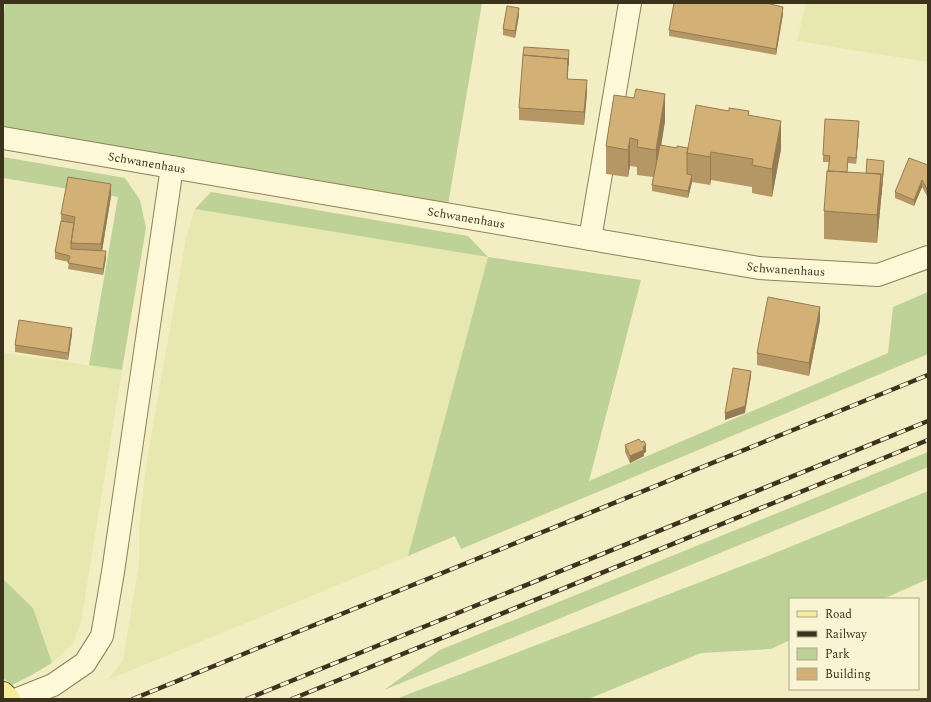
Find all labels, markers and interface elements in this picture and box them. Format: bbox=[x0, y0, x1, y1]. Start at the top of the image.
street label: Schwanenhaus bbox=[107, 147, 187, 179]
street label: Schwanenhaus bbox=[426, 202, 507, 234]
street label: Schwanenhaus bbox=[745, 257, 826, 281]
legend bbox=[789, 598, 919, 690]
text: Road bbox=[825, 605, 852, 624]
text: Railway bbox=[825, 625, 868, 644]
text: Park bbox=[825, 645, 850, 664]
text: Building bbox=[825, 665, 871, 684]

